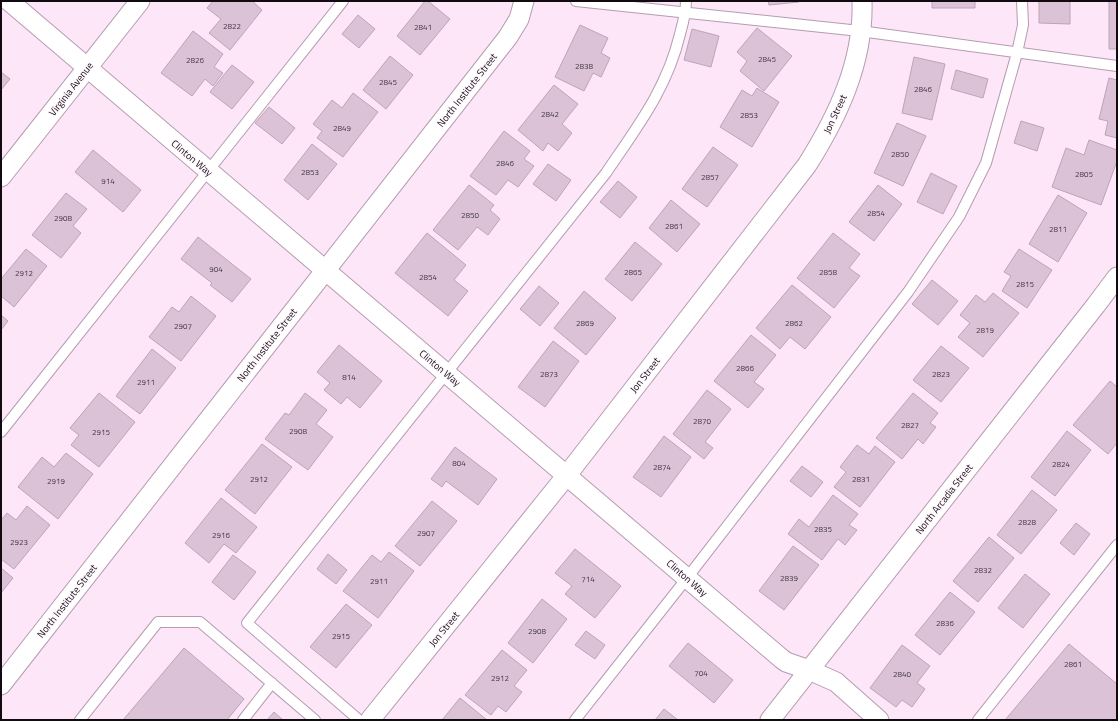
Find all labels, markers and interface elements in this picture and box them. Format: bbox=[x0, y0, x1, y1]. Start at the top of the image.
house number: 2822 bbox=[223, 20, 241, 32]
house number: 2841 bbox=[414, 21, 432, 33]
street label: North Institute Street bbox=[433, 50, 501, 130]
house number: 2845 bbox=[758, 53, 776, 65]
house number: 2826 bbox=[186, 54, 204, 66]
street label: Virginia Avenue bbox=[45, 59, 97, 119]
house number: 2838 bbox=[575, 60, 593, 72]
house number: 2845 bbox=[379, 76, 397, 88]
house number: 2846 bbox=[914, 83, 932, 95]
street label: Jon Street bbox=[819, 92, 851, 136]
house number: 2842 bbox=[541, 108, 559, 120]
house number: 2853 bbox=[740, 109, 758, 121]
house number: 2849 bbox=[333, 122, 351, 134]
street label: Clinton Way bbox=[168, 136, 216, 180]
house number: 2850 bbox=[891, 148, 909, 160]
house number: 2846 bbox=[496, 157, 514, 169]
house number: 2853 bbox=[301, 166, 319, 178]
house number: 2805 bbox=[1075, 168, 1093, 180]
house number: 2857 bbox=[701, 171, 719, 183]
house number: 914 bbox=[101, 175, 115, 187]
house number: 2854 bbox=[867, 207, 885, 219]
house number: 2850 bbox=[461, 209, 479, 221]
house number: 2908 bbox=[54, 212, 72, 224]
house number: 2861 bbox=[665, 220, 683, 232]
house number: 2811 bbox=[1049, 223, 1067, 235]
house number: 904 bbox=[209, 263, 223, 275]
house number: 2865 bbox=[624, 266, 642, 278]
house number: 2858 bbox=[819, 266, 837, 278]
house number: 2912 bbox=[15, 267, 33, 279]
house number: 2854 bbox=[419, 271, 437, 283]
house number: 2815 bbox=[1016, 278, 1034, 290]
street label: North Institute Street bbox=[233, 305, 301, 385]
house number: 2869 bbox=[576, 317, 594, 329]
house number: 2862 bbox=[785, 317, 803, 329]
house number: 2907 bbox=[174, 320, 192, 332]
house number: 2819 bbox=[976, 324, 994, 336]
street label: Clinton Way bbox=[416, 346, 464, 390]
street label: Jon Street bbox=[626, 354, 664, 396]
house number: 2866 bbox=[736, 362, 754, 374]
house number: 2873 bbox=[540, 368, 558, 380]
house number: 2823 bbox=[932, 368, 950, 380]
house number: 814 bbox=[342, 371, 356, 383]
house number: 2911 bbox=[137, 376, 155, 388]
house number: 2870 bbox=[693, 415, 711, 427]
house number: 2827 bbox=[901, 419, 919, 431]
house number: 2908 bbox=[289, 425, 307, 437]
house number: 2915 bbox=[92, 426, 110, 438]
house number: 804 bbox=[452, 457, 466, 469]
house number: 2824 bbox=[1052, 458, 1070, 470]
street label: North Arcadia Street bbox=[912, 460, 977, 537]
house number: 2874 bbox=[653, 461, 671, 473]
house number: 2912 bbox=[250, 473, 268, 485]
house number: 2831 bbox=[852, 473, 870, 485]
house number: 2919 bbox=[47, 475, 65, 487]
house number: 2828 bbox=[1018, 516, 1036, 528]
house number: 2835 bbox=[814, 523, 832, 535]
house number: 2907 bbox=[417, 527, 435, 539]
house number: 2916 bbox=[212, 529, 230, 541]
house number: 2923 bbox=[10, 536, 28, 548]
street label: Clinton Way bbox=[663, 556, 711, 600]
street label: North Institute Street bbox=[33, 561, 101, 641]
house number: 2832 bbox=[974, 564, 992, 576]
house number: 2839 bbox=[780, 572, 798, 584]
house number: 714 bbox=[581, 573, 595, 585]
house number: 2911 bbox=[370, 575, 388, 587]
street label: Jon Street bbox=[425, 608, 463, 650]
house number: 2836 bbox=[936, 617, 954, 629]
house number: 2908 bbox=[528, 625, 546, 637]
house number: 2915 bbox=[332, 630, 350, 642]
house number: 2861 bbox=[1064, 658, 1082, 670]
house number: 704 bbox=[694, 667, 708, 679]
house number: 2840 bbox=[893, 668, 911, 680]
house number: 2912 bbox=[491, 672, 509, 684]

